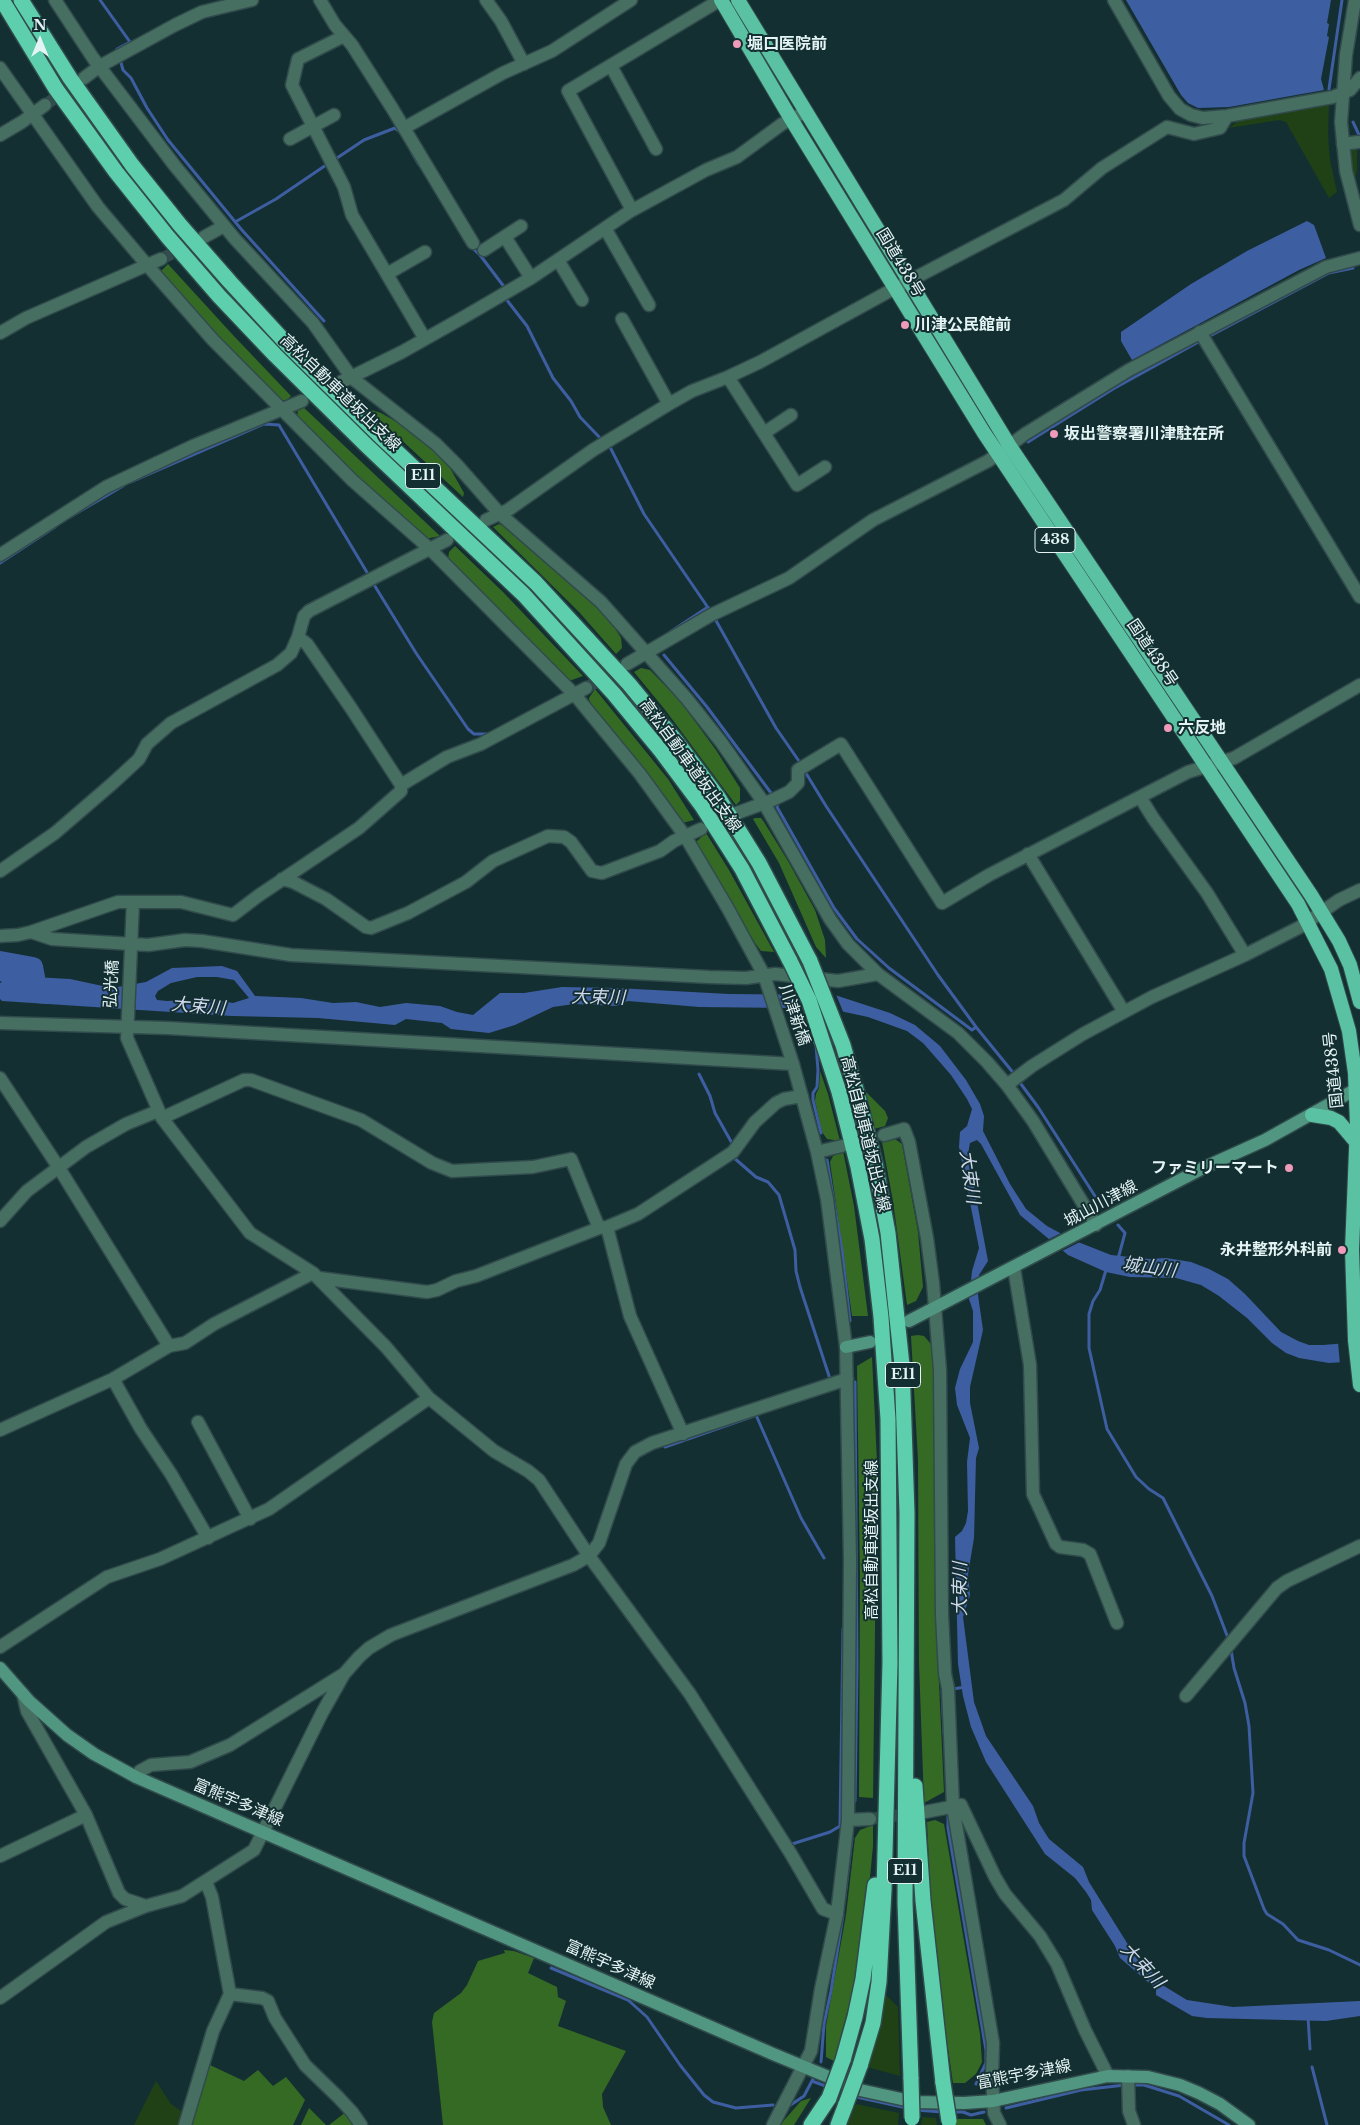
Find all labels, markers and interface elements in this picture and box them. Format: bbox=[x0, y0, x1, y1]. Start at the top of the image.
north arrow bbox=[15, 15, 65, 65]
text: N bbox=[33, 16, 47, 34]
place label: 堀口医院前 bbox=[747, 34, 827, 54]
marker: 堀口医院前 bbox=[731, 38, 743, 50]
street label: 国道438号 bbox=[872, 225, 928, 301]
place label: 川津公民館前 bbox=[915, 315, 1011, 335]
marker: 川津公民館前 bbox=[899, 319, 911, 331]
street label: 高松自動車道坂出支線 bbox=[276, 331, 404, 455]
place label: 坂出警察署川津駐在所 bbox=[1064, 424, 1224, 444]
marker: 坂出警察署川津駐在所 bbox=[1048, 428, 1060, 440]
road number: E11 bbox=[406, 464, 440, 488]
road number: 438 bbox=[1035, 528, 1075, 552]
street label: 国道438号 bbox=[1123, 616, 1181, 690]
street label: 高松自動車道坂出支線 bbox=[635, 696, 745, 836]
place label: 六反地 bbox=[1178, 718, 1226, 738]
marker: 六反地 bbox=[1162, 722, 1174, 734]
street label: 弘光橋 bbox=[101, 960, 123, 1008]
street label: 川津新橋 bbox=[775, 982, 813, 1048]
water label: 大束川 bbox=[571, 987, 625, 1009]
water label: 大束川 bbox=[170, 994, 226, 1020]
street label: 国道438号 bbox=[1320, 1031, 1348, 1109]
street label: 高松自動車道坂出支線 bbox=[836, 1054, 894, 1214]
water label: 大束川 bbox=[955, 1149, 983, 1205]
place label: ファミリーマート bbox=[1151, 1158, 1279, 1178]
marker: ファミリーマート bbox=[1283, 1162, 1295, 1174]
street label: 城山川津線 bbox=[1061, 1177, 1141, 1231]
place label: 永井整形外科前 bbox=[1220, 1240, 1332, 1260]
marker: 永井整形外科前 bbox=[1336, 1244, 1348, 1256]
water label: 城山川 bbox=[1121, 1254, 1177, 1282]
road number: E11 bbox=[886, 1362, 920, 1388]
street label: 高松自動車道坂出支線 bbox=[862, 1460, 882, 1620]
water label: 大束川 bbox=[950, 1562, 972, 1616]
street label: 富熊宇多津線 bbox=[190, 1775, 286, 1831]
road number: E11 bbox=[888, 1858, 922, 1884]
street label: 富熊宇多津線 bbox=[562, 1937, 658, 1993]
water label: 大束川 bbox=[1116, 1939, 1168, 1993]
street label: 富熊宇多津線 bbox=[975, 2056, 1073, 2094]

